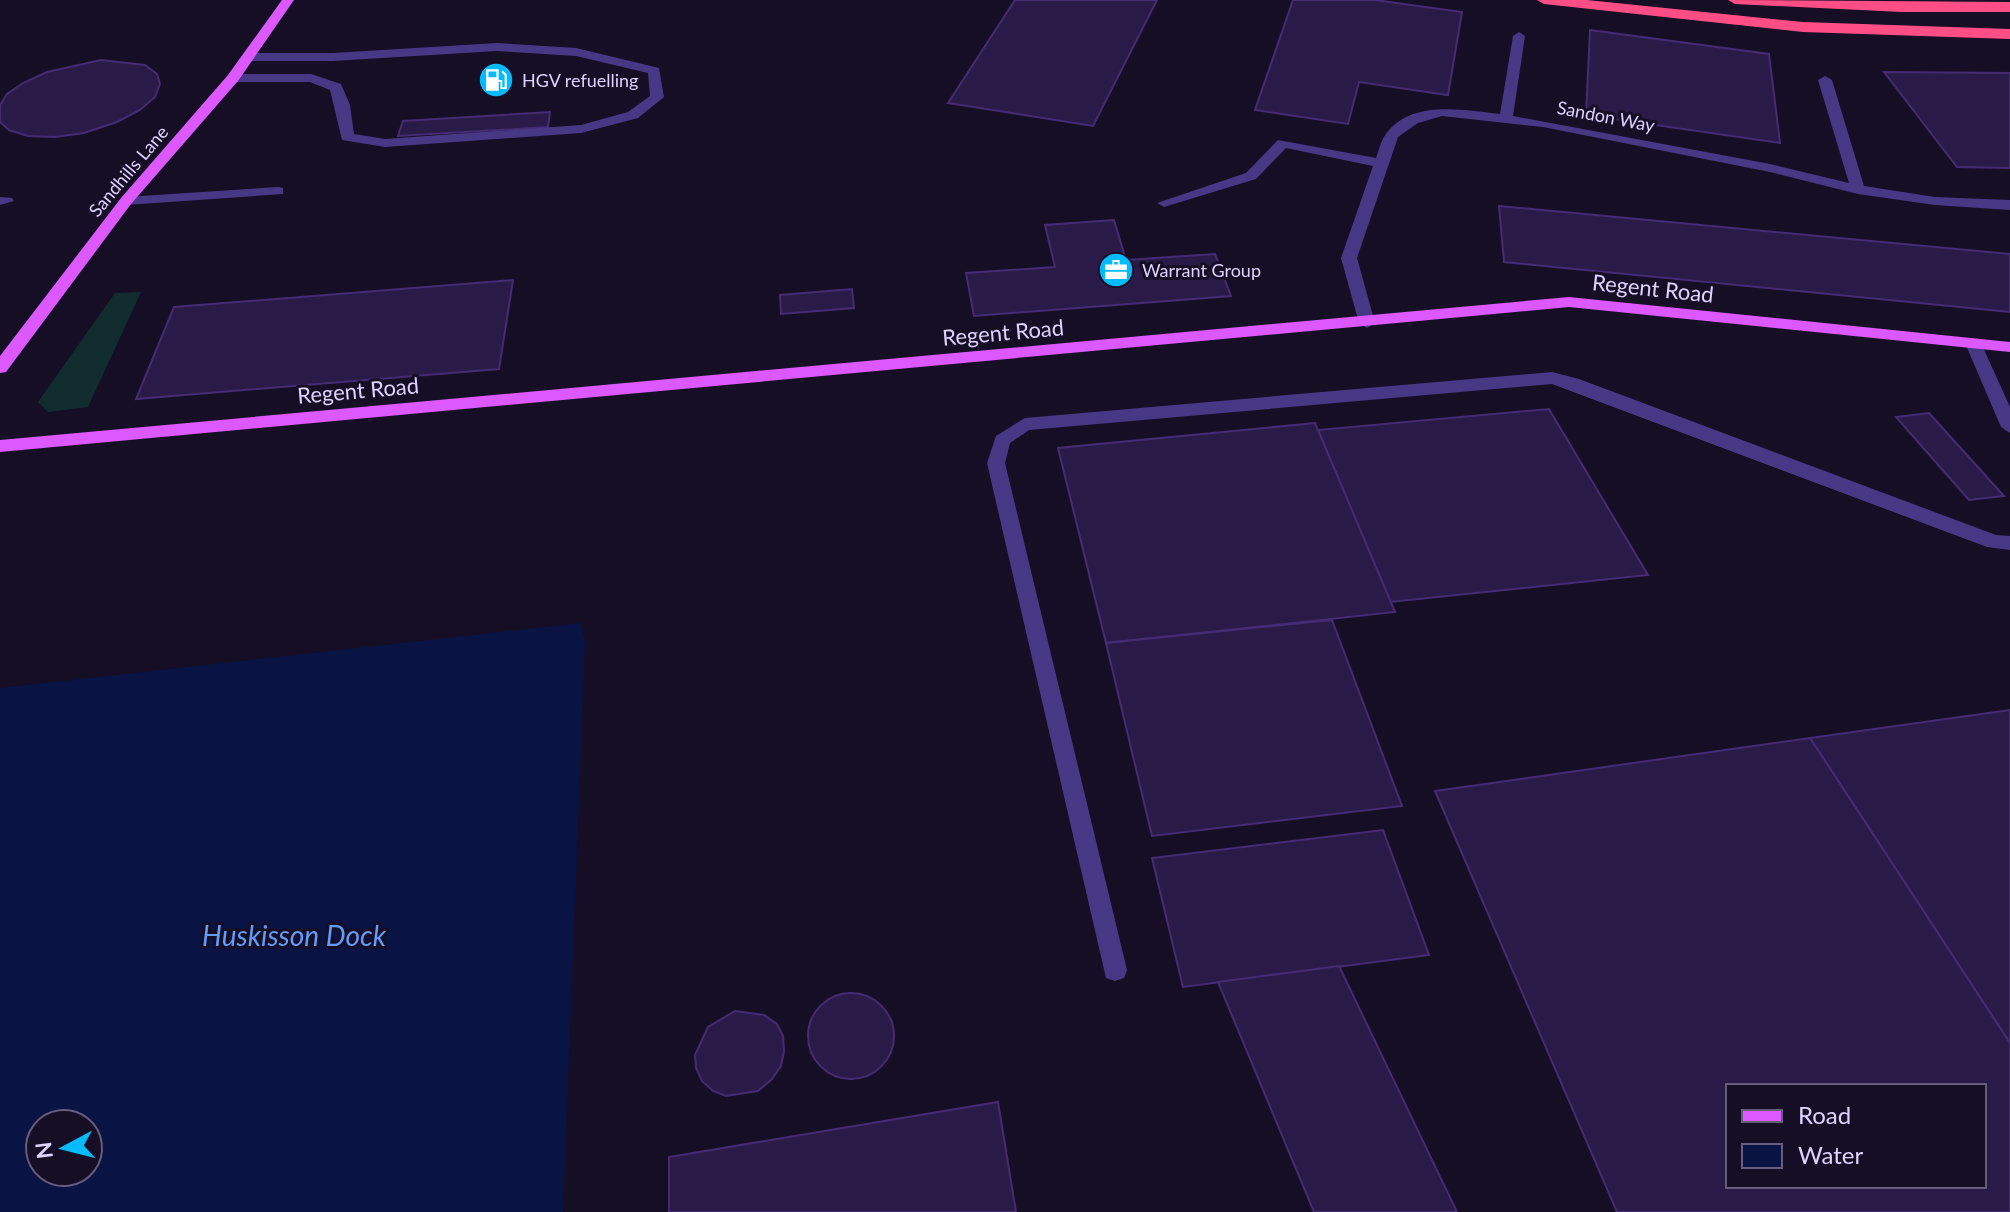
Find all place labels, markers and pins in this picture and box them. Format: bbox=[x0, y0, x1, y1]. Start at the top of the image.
fuel station icon: HGV refuelling bbox=[477, 61, 515, 99]
place label: HGV refuelling bbox=[522, 69, 638, 91]
office icon: Warrant Group bbox=[1097, 251, 1135, 289]
place label: Warrant Group bbox=[1142, 259, 1261, 281]

